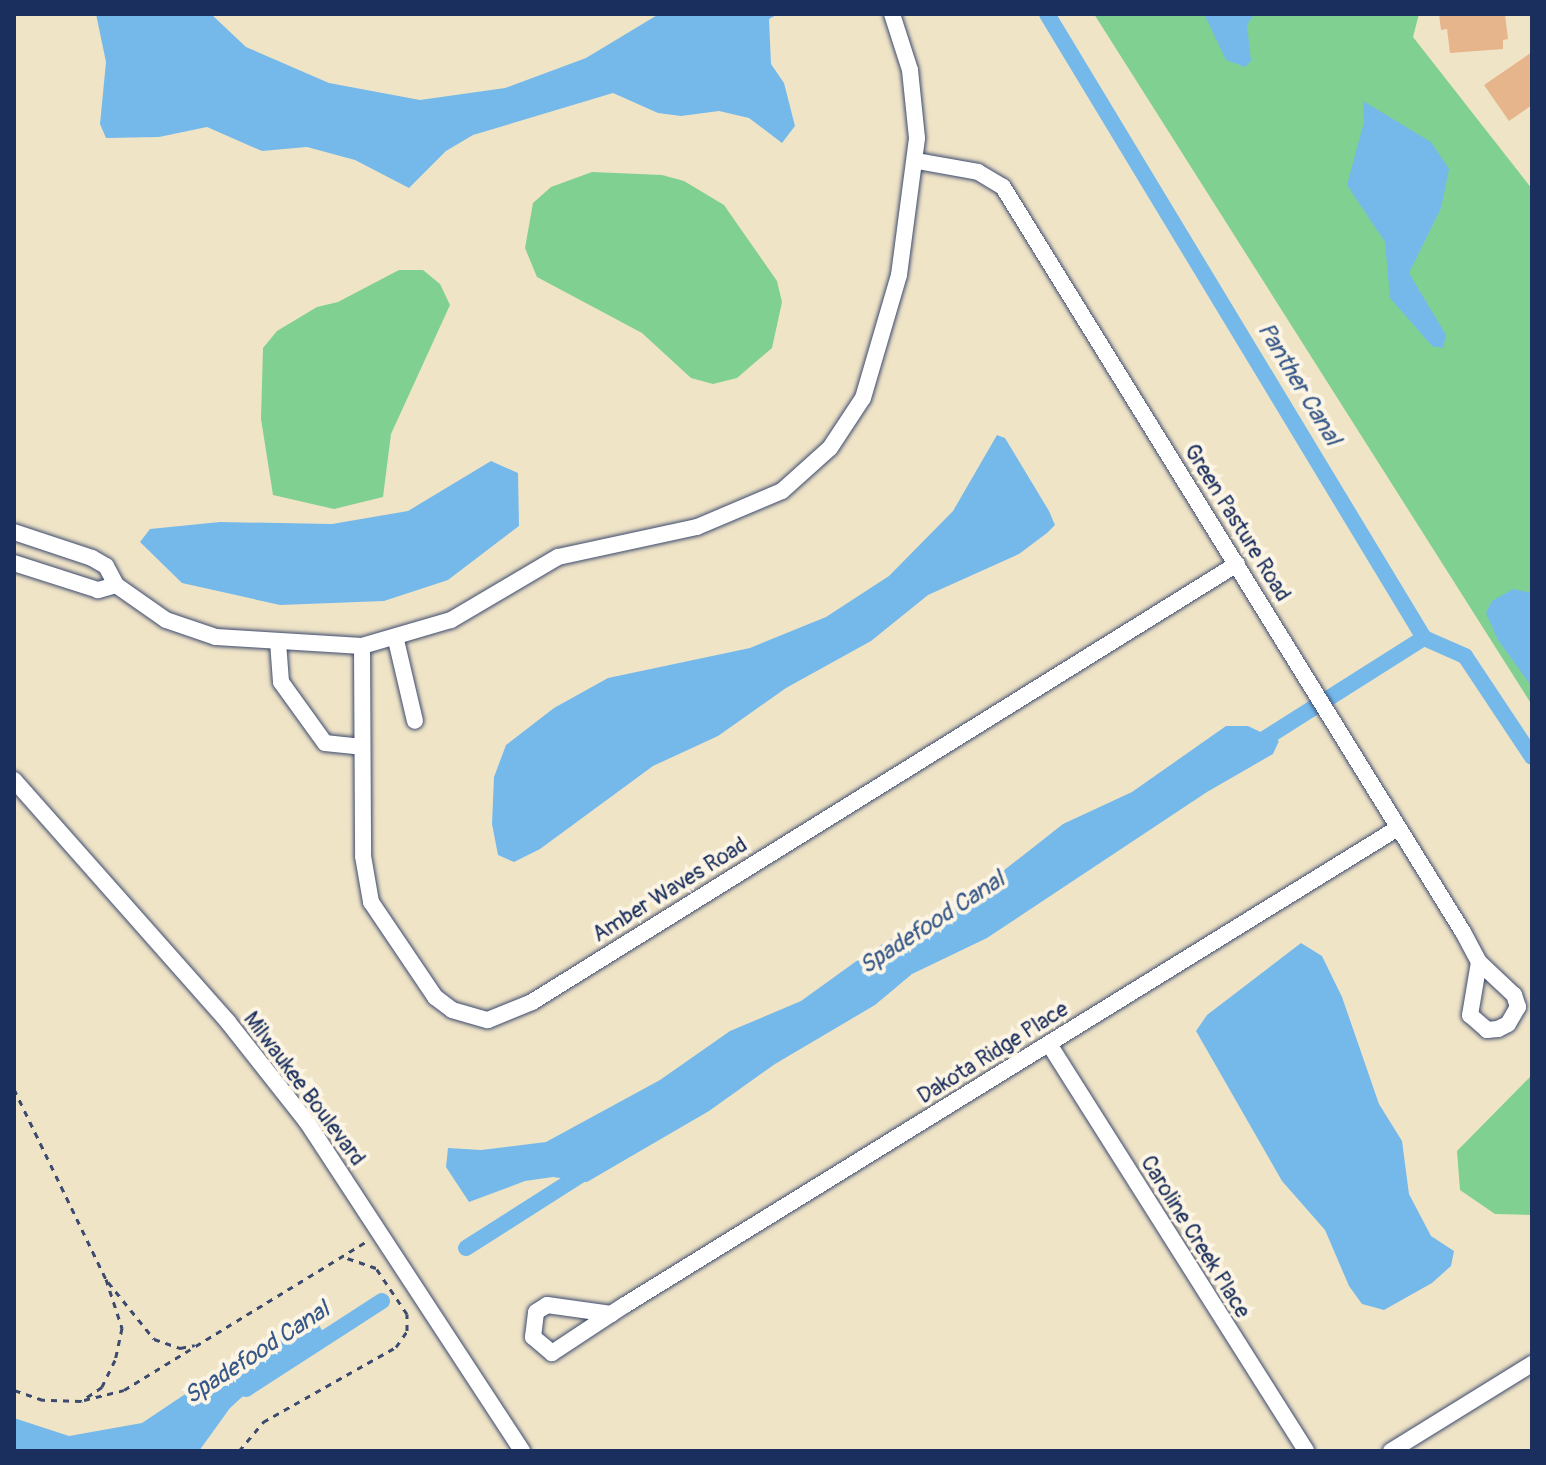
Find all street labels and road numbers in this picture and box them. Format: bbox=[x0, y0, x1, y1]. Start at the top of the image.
street label: Green Pasture Road bbox=[1178, 440, 1296, 606]
street label: Amber Waves Road bbox=[588, 832, 752, 948]
street label: Dakota Ridge Place bbox=[913, 996, 1073, 1110]
street label: Milwaukee Boulevard bbox=[237, 1007, 371, 1171]
street label: Caroline Creek Place bbox=[1134, 1151, 1256, 1323]

